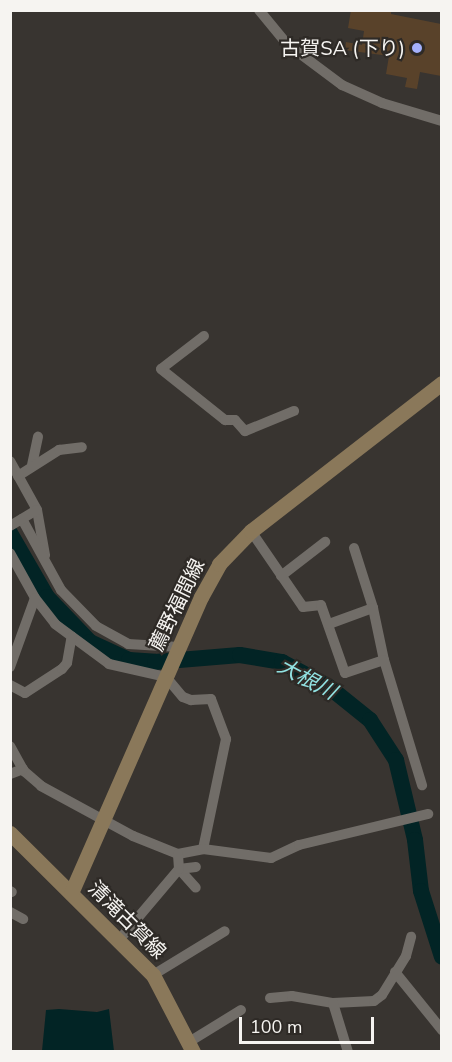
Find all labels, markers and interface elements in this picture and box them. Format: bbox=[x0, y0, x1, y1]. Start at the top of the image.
place label: 古賀SA (下り) bbox=[280, 36, 405, 60]
marker: 古賀SA (下り) bbox=[410, 41, 424, 55]
street label: 薦野福間線 bbox=[144, 555, 210, 655]
water label: 大根川 bbox=[273, 653, 341, 705]
street label: 清滝古賀線 bbox=[83, 876, 171, 964]
scale bar bbox=[242, 1005, 377, 1043]
text: 100 m bbox=[250, 1015, 302, 1039]

